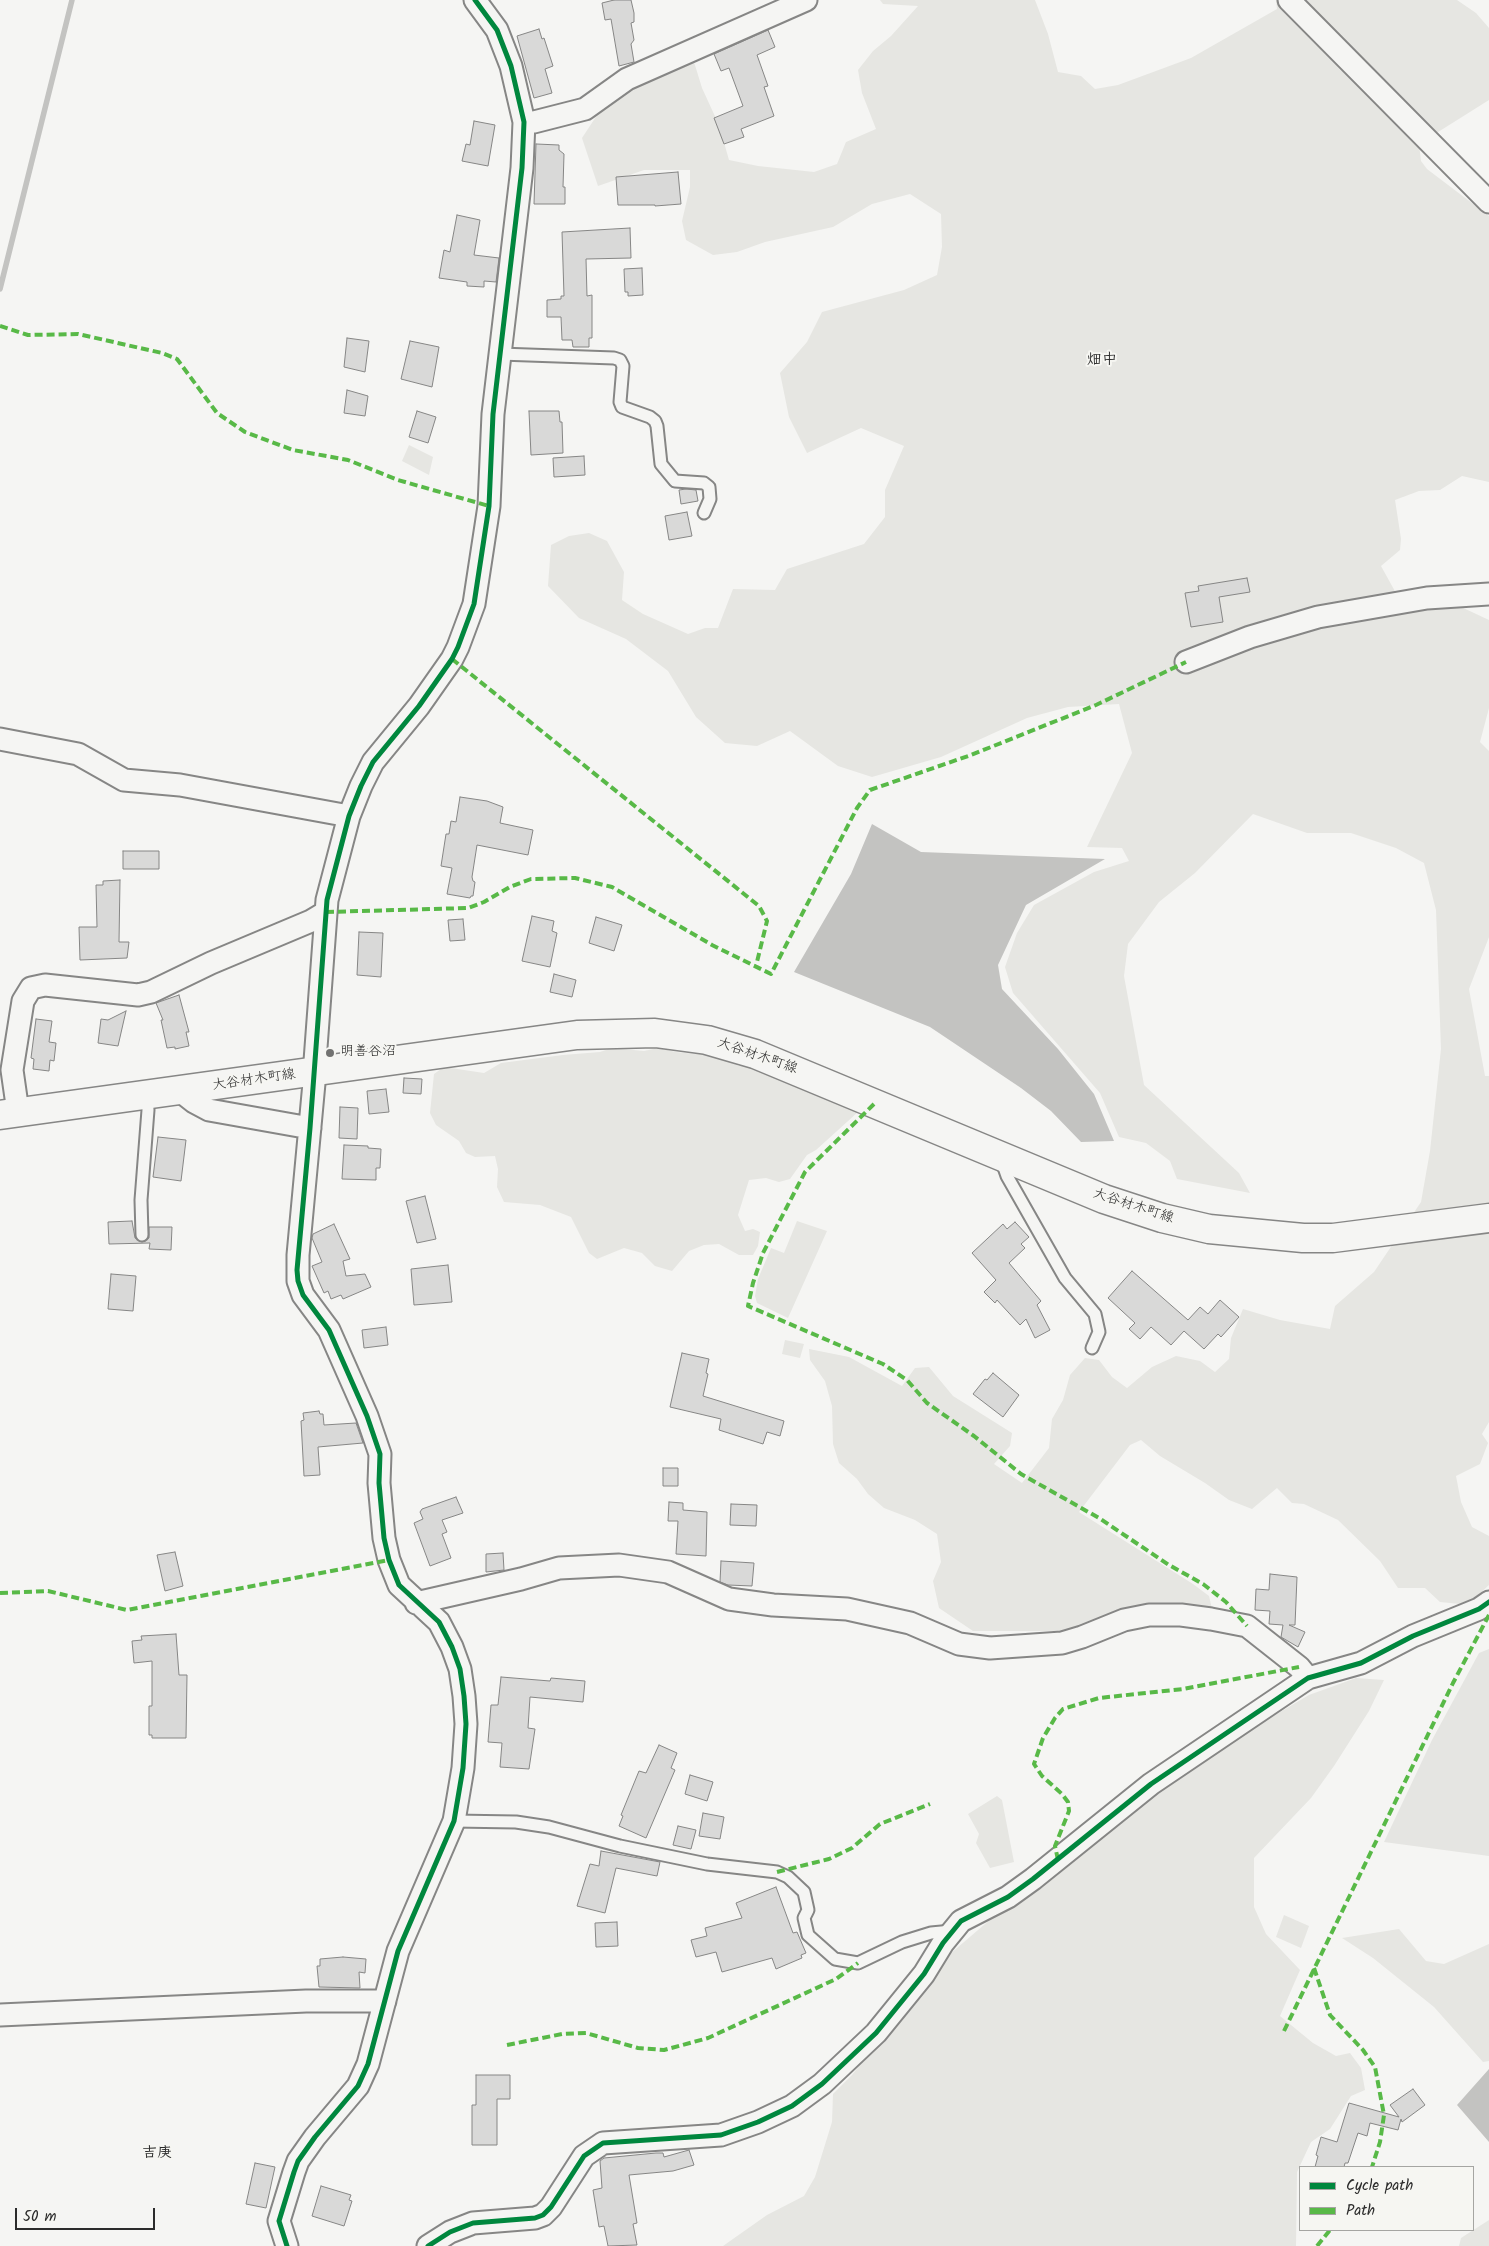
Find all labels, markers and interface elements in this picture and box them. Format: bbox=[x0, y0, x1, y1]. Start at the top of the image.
district label: 畑中 bbox=[1087, 352, 1117, 370]
street label: 大谷材木町線 bbox=[715, 1035, 799, 1079]
place label: 明善谷沼 bbox=[340, 1045, 396, 1061]
marker: 明善谷沼 bbox=[324, 1047, 336, 1059]
street label: 大谷材木町線 bbox=[211, 1067, 297, 1095]
street label: 大谷材木町線 bbox=[1090, 1186, 1176, 1228]
district label: 吉庚 bbox=[142, 2145, 172, 2163]
legend bbox=[1299, 2166, 1474, 2231]
text: Cycle path bbox=[1346, 2174, 1413, 2198]
scale bar bbox=[18, 2198, 158, 2230]
text: Path bbox=[1346, 2199, 1375, 2223]
text: 50 m bbox=[23, 2205, 57, 2229]

